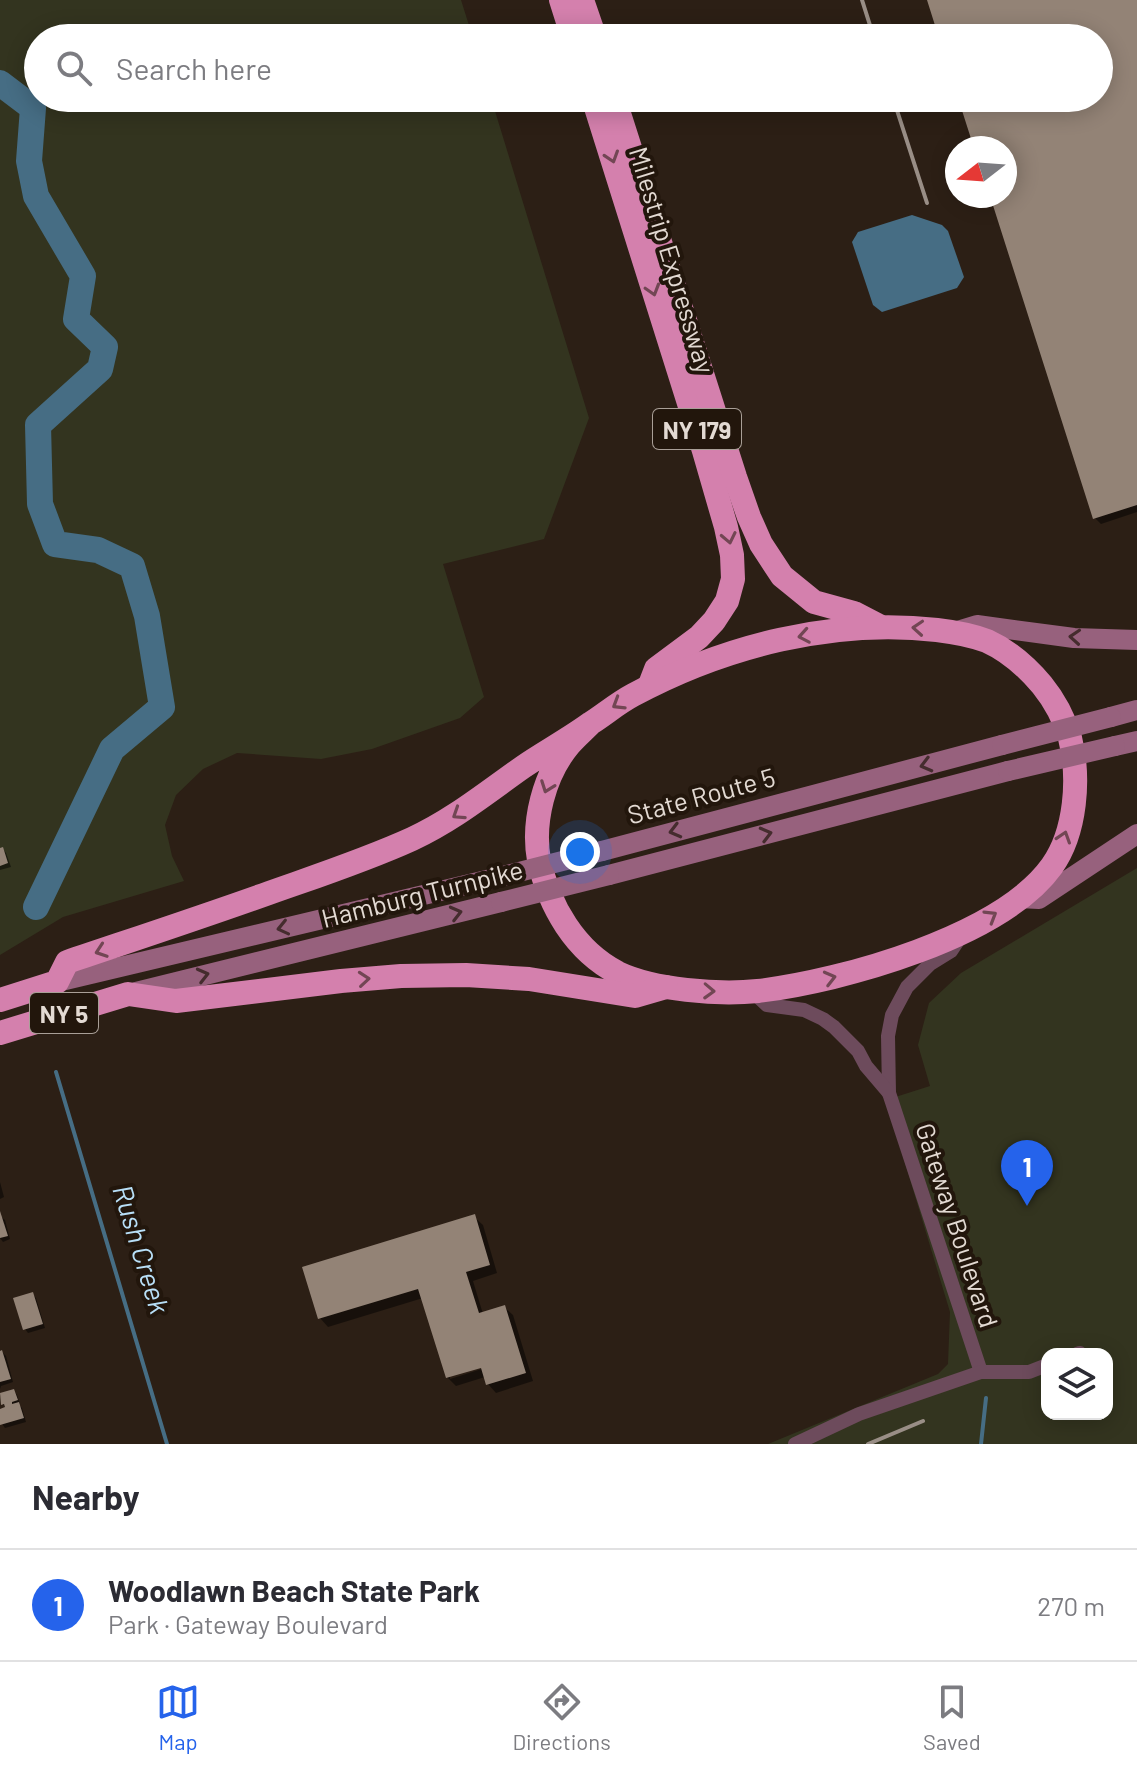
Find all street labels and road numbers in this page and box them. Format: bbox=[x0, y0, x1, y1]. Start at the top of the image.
street label: Milestrip Expressway bbox=[624, 143, 722, 377]
road number: NY 179 bbox=[653, 409, 741, 449]
street label: State Route 5 bbox=[624, 760, 778, 830]
street label: Hamburg Turnpike bbox=[318, 853, 526, 933]
road number: NY 5 bbox=[30, 993, 98, 1033]
street label: Gateway Boulevard bbox=[910, 1119, 1006, 1331]

